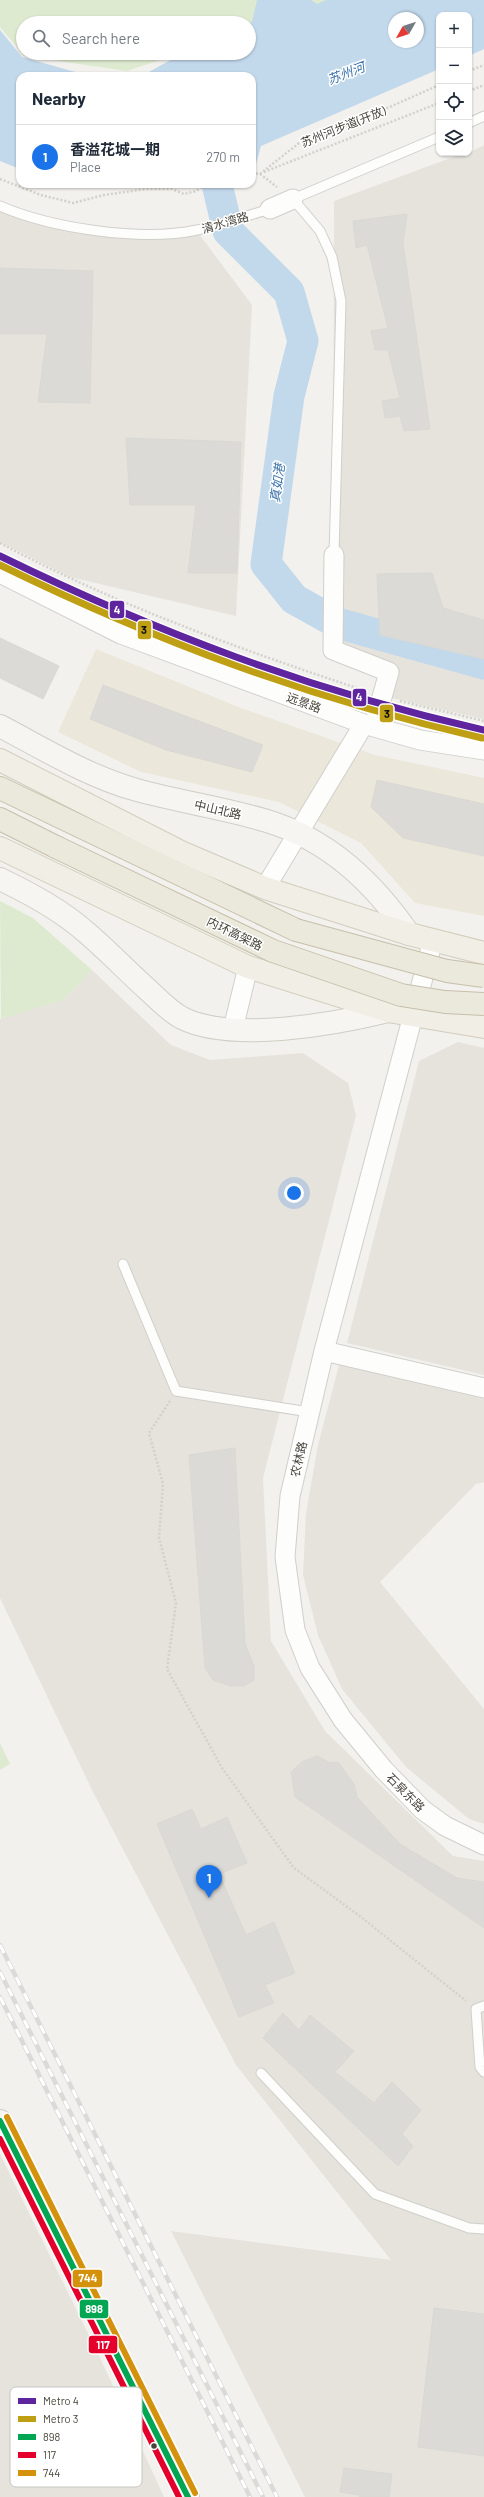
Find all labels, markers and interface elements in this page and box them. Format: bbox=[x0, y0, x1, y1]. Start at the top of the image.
north arrow bbox=[388, 12, 424, 48]
map controls bbox=[436, 12, 472, 156]
button: + bbox=[436, 12, 472, 48]
search box bbox=[16, 16, 256, 60]
icon: search bbox=[30, 27, 52, 49]
text: Search here bbox=[62, 29, 140, 47]
button: − bbox=[436, 48, 472, 84]
water label: 苏州河 bbox=[325, 57, 370, 87]
button: locate bbox=[436, 84, 472, 120]
text: Nearby bbox=[32, 88, 86, 108]
street label: 苏州河步道(开放) bbox=[299, 102, 388, 149]
button: layers bbox=[436, 120, 472, 156]
text: 香溢花城一期 bbox=[70, 140, 160, 158]
text: 1 bbox=[43, 149, 47, 165]
text: 270 m bbox=[206, 149, 240, 165]
text: Place bbox=[70, 159, 101, 175]
street label: 清水湾路 bbox=[200, 209, 250, 235]
water label: 真如港 bbox=[266, 461, 288, 503]
line badge: 4 bbox=[109, 600, 125, 619]
text: 4 bbox=[114, 603, 121, 616]
line badge: 3 bbox=[137, 620, 152, 640]
text: 3 bbox=[141, 623, 147, 636]
line badge: 4 bbox=[352, 688, 367, 707]
street label: 远景路 bbox=[285, 689, 323, 715]
text: 4 bbox=[356, 690, 363, 703]
line badge: 3 bbox=[379, 704, 394, 723]
text: 3 bbox=[384, 707, 390, 720]
street label: 中山北路 bbox=[193, 797, 243, 821]
street label: 内环高架路 bbox=[205, 914, 265, 952]
your location bbox=[284, 1183, 304, 1203]
street label: 农林路 bbox=[287, 1440, 309, 1478]
street label: 石泉东路 bbox=[384, 1770, 428, 1814]
pin: 1 bbox=[196, 1865, 222, 1898]
line badge: 744 bbox=[72, 2269, 103, 2288]
text: 744 bbox=[79, 2271, 98, 2284]
line badge: 898 bbox=[79, 2299, 109, 2319]
text: 898 bbox=[85, 2302, 103, 2315]
line badge: 117 bbox=[88, 2335, 118, 2354]
text: 117 bbox=[96, 2338, 110, 2351]
legend bbox=[10, 2387, 142, 2487]
text: Metro 4 bbox=[43, 2394, 79, 2407]
text: Metro 3 bbox=[43, 2412, 78, 2425]
text: 898 bbox=[43, 2430, 60, 2443]
unlabelled marker bbox=[149, 2441, 159, 2451]
text: 117 bbox=[43, 2448, 56, 2461]
text: 744 bbox=[43, 2466, 60, 2479]

